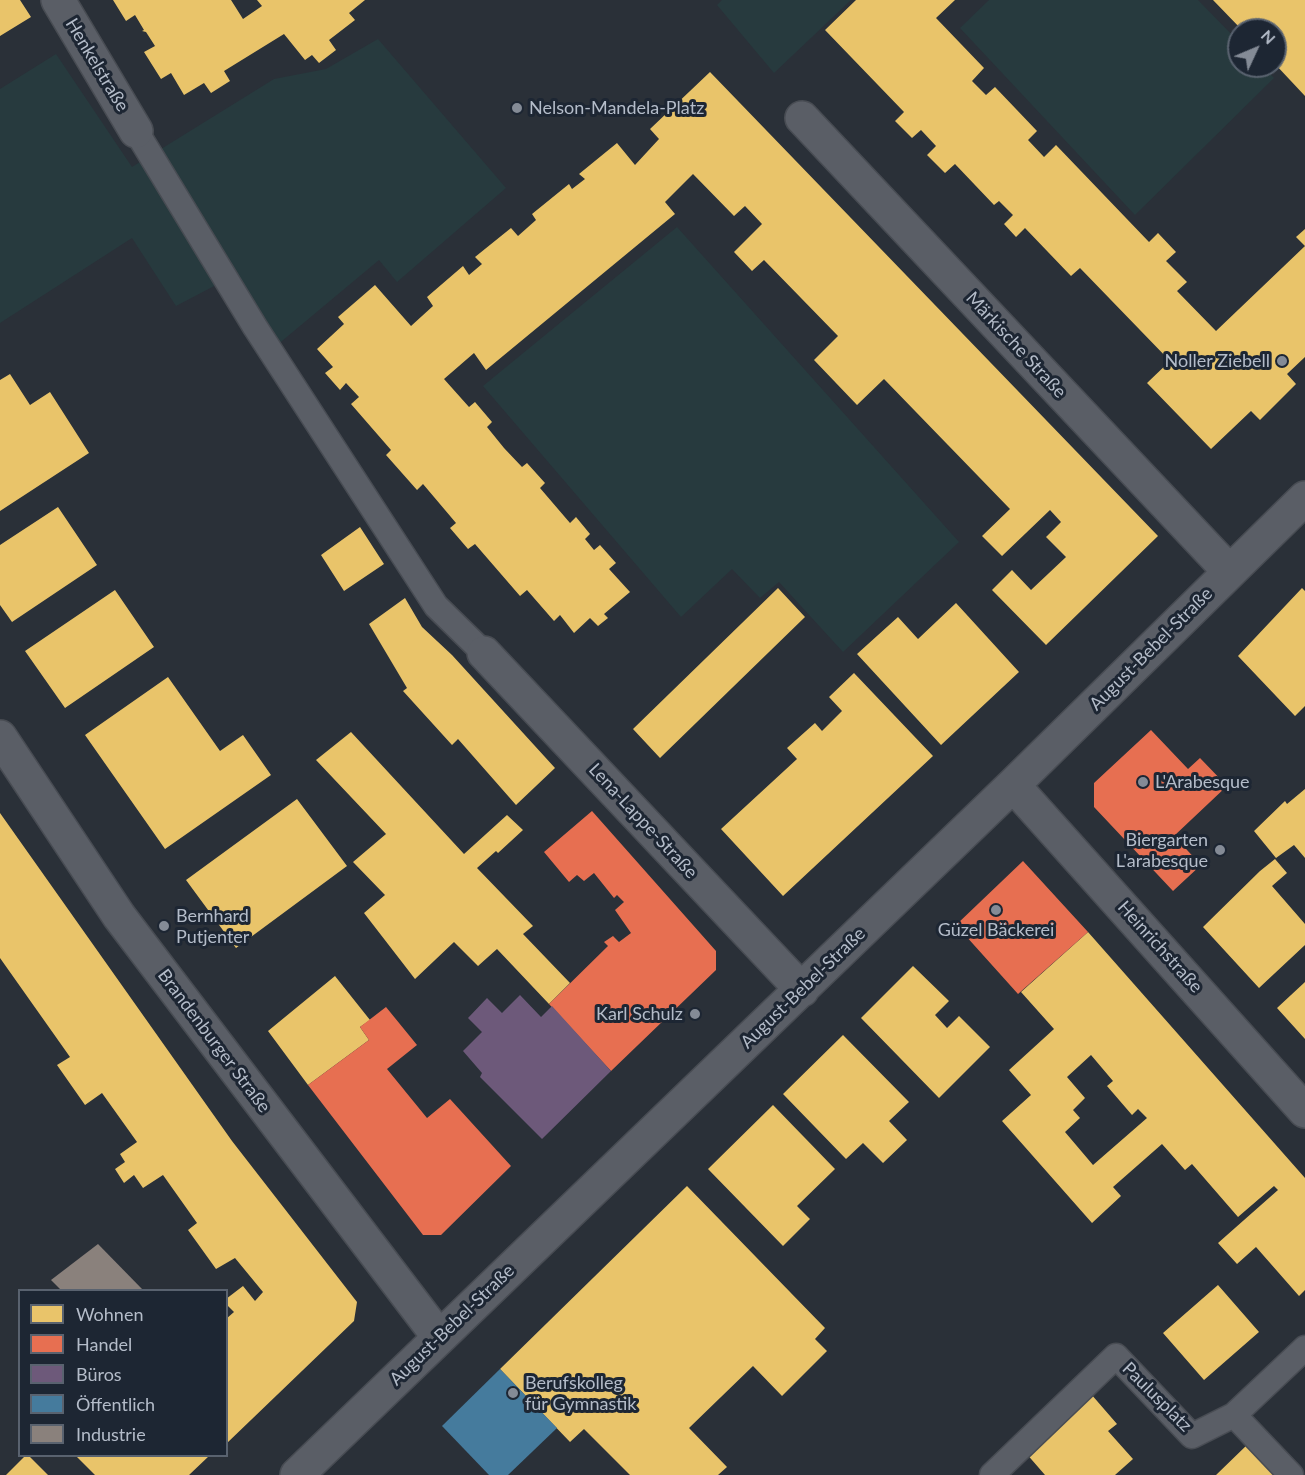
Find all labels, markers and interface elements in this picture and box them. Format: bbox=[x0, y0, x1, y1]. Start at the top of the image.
street label: Henkelstraße bbox=[61, 14, 133, 116]
north arrow bbox=[1227, 18, 1287, 78]
text: N bbox=[1258, 25, 1280, 48]
place label: Nelson-Mandela-Platz bbox=[529, 97, 704, 119]
marker: Nelson-Mandela-Platz bbox=[510, 101, 524, 115]
street label: Märkische Straße bbox=[961, 288, 1071, 402]
place label: Noller Ziebell bbox=[1164, 350, 1270, 372]
marker: Noller Ziebell bbox=[1275, 354, 1289, 368]
street label: August-Bebel-Straße bbox=[1085, 583, 1217, 715]
street label: Lena-Lappe-Straße bbox=[584, 759, 702, 883]
place label: L'Arabesque bbox=[1155, 771, 1250, 793]
marker: L'Arabesque bbox=[1136, 775, 1150, 789]
place label: Biergarten L'arabesque bbox=[1116, 829, 1208, 872]
marker: Biergarten L'arabesque bbox=[1213, 843, 1227, 857]
street label: Heinrichstraße bbox=[1113, 897, 1207, 997]
marker: Güzel Bäckerei bbox=[989, 903, 1003, 917]
place label: Bernhard Putjenter bbox=[176, 905, 249, 948]
marker: Bernhard Putjenter bbox=[157, 919, 171, 933]
place label: Güzel Bäckerei bbox=[938, 919, 1054, 941]
street label: August-Bebel-Straße bbox=[736, 923, 870, 1053]
street label: Brandenburger Straße bbox=[153, 965, 275, 1117]
place label: Karl Schulz bbox=[596, 1003, 683, 1025]
marker: Karl Schulz bbox=[688, 1007, 702, 1021]
street label: August-Bebel-Straße bbox=[385, 1260, 519, 1390]
legend bbox=[18, 1289, 228, 1457]
text: Wohnen bbox=[76, 1303, 143, 1325]
text: Handel bbox=[76, 1333, 132, 1355]
street label: Paulusplatz bbox=[1118, 1358, 1196, 1436]
text: Büros bbox=[76, 1363, 122, 1385]
place label: Berufskolleg für Gymnastik bbox=[525, 1372, 636, 1414]
marker: Berufskolleg für Gymnastik bbox=[506, 1386, 520, 1400]
text: Öffentlich bbox=[76, 1393, 155, 1415]
text: Industrie bbox=[76, 1423, 146, 1445]

